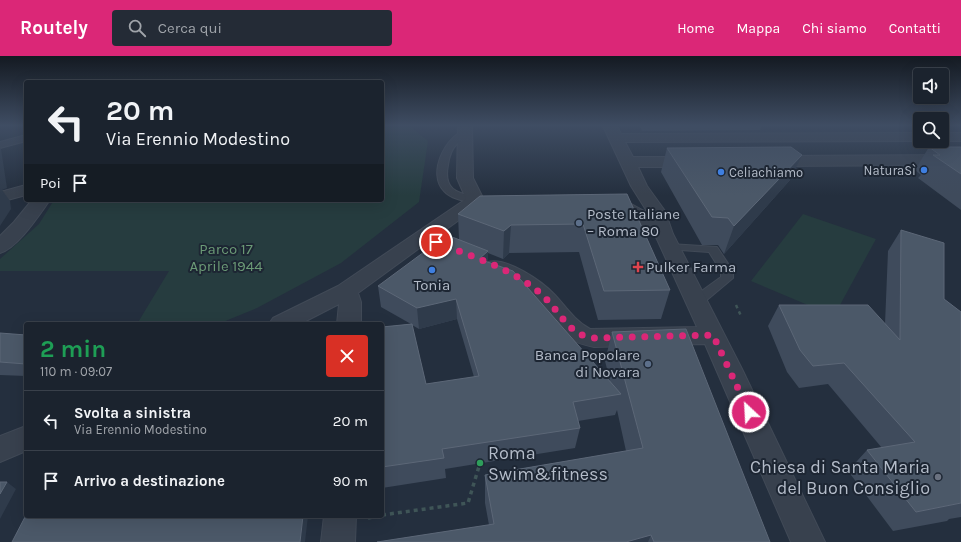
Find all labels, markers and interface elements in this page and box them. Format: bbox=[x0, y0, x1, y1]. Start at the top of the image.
search box bbox=[112, 10, 392, 46]
text: Routely bbox=[20, 17, 88, 39]
icon: search bbox=[126, 17, 148, 39]
text: Cerca qui bbox=[158, 19, 222, 37]
text: Home bbox=[677, 20, 714, 37]
text: Mappa bbox=[736, 20, 780, 37]
text: Chi siamo bbox=[802, 20, 867, 37]
text: Contatti bbox=[889, 20, 941, 37]
map controls bbox=[913, 68, 949, 148]
button: sound bbox=[913, 68, 949, 104]
text: 20 m bbox=[106, 94, 174, 127]
icon: left bbox=[40, 96, 92, 148]
button: search bbox=[913, 112, 949, 148]
text: Via Erennio Modestino bbox=[106, 128, 290, 150]
place label: NaturaSì bbox=[864, 163, 916, 178]
place label: Celiachiamo bbox=[729, 165, 803, 180]
marker: NaturaSì bbox=[919, 165, 929, 175]
marker: Celiachiamo bbox=[716, 167, 726, 177]
icon: arrive bbox=[69, 172, 91, 194]
text: Poi bbox=[40, 174, 61, 192]
place label: Poste Italiane – Roma 80 bbox=[587, 205, 680, 240]
marker: Poste Italiane – Roma 80 bbox=[574, 218, 584, 228]
pin bbox=[419, 225, 453, 259]
icon: arrive bbox=[425, 231, 447, 253]
park label: Parco 17 Aprile 1944 bbox=[189, 240, 263, 275]
place label: Pulker Farma bbox=[646, 258, 736, 276]
marker: Pulker Farma bbox=[633, 262, 643, 272]
marker: Tonia bbox=[427, 265, 437, 275]
place label: Tonia bbox=[414, 276, 450, 294]
text: 2 min bbox=[40, 335, 106, 363]
button: close bbox=[326, 335, 368, 377]
place label: Banca Popolare di Novara bbox=[535, 346, 640, 381]
marker: Banca Popolare di Novara bbox=[643, 359, 653, 369]
text: 110 m · 09:07 bbox=[40, 364, 112, 379]
position arrow bbox=[728, 391, 770, 433]
text: Svolta a sinistra bbox=[74, 404, 191, 422]
icon: left bbox=[40, 410, 62, 432]
text: 20 m bbox=[333, 412, 368, 430]
text: Via Erennio Modestino bbox=[74, 422, 207, 437]
place label: Roma Swim&fitness bbox=[488, 442, 608, 485]
place label: Chiesa di Santa Maria del Buon Consiglio bbox=[750, 456, 930, 499]
marker: Roma Swim&fitness bbox=[475, 458, 485, 468]
icon: arrive bbox=[40, 470, 62, 492]
text: Arrivo a destinazione bbox=[74, 472, 225, 490]
text: 90 m bbox=[333, 472, 368, 490]
marker: Chiesa di Santa Maria del Buon Consiglio bbox=[933, 472, 943, 482]

